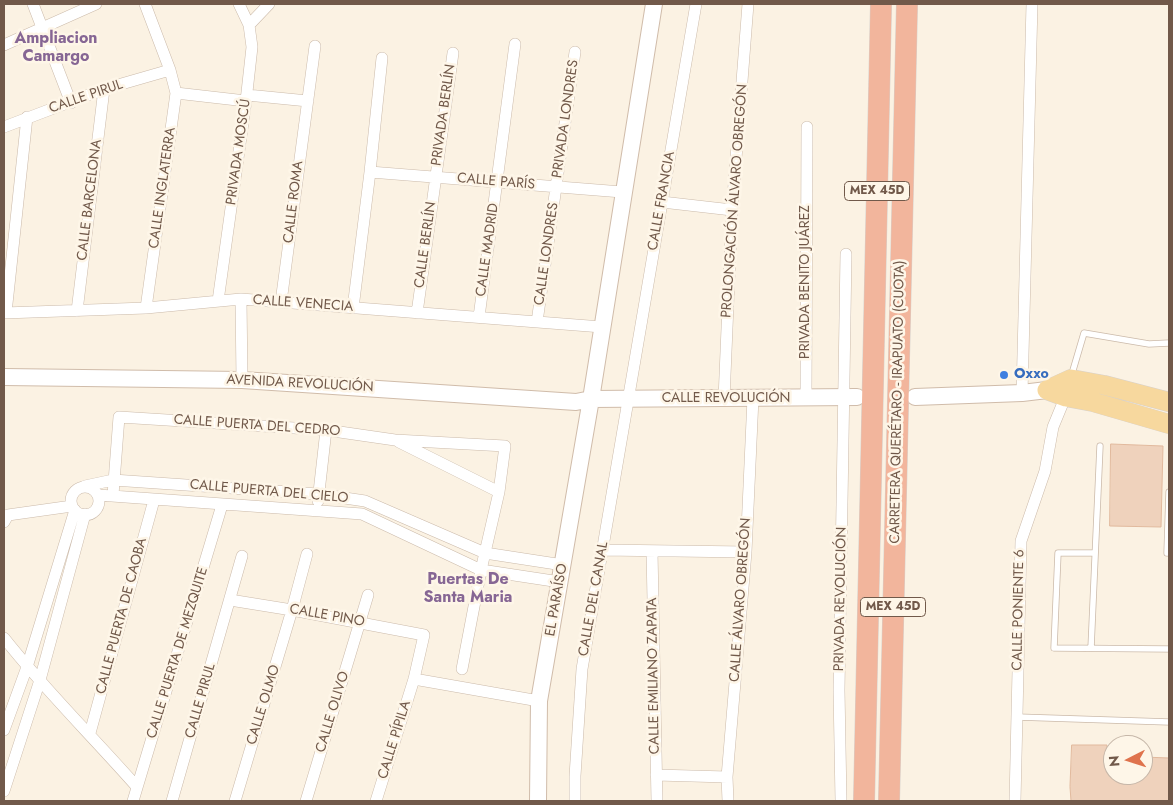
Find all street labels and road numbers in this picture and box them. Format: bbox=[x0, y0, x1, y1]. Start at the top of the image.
street label: PRIVADA LONDRES bbox=[549, 59, 583, 179]
street label: PRIVADA BERLÍN bbox=[429, 63, 459, 167]
street label: CALLE PIRUL bbox=[47, 77, 125, 117]
street label: PROLONGACIÓN ÁLVARO OBREGÓN bbox=[718, 84, 752, 318]
street label: PRIVADA MOSCÚ bbox=[223, 98, 255, 206]
street label: CALLE INGLATERRA bbox=[146, 126, 180, 250]
street label: CALLE BARCELONA bbox=[74, 138, 106, 262]
street label: CALLE FRANCIA bbox=[645, 150, 679, 252]
street label: CALLE ROMA bbox=[281, 160, 307, 244]
street label: CALLE PARÍS bbox=[456, 170, 536, 194]
road number: MEX 45D bbox=[844, 182, 910, 200]
street label: CALLE BERLÍN bbox=[412, 201, 440, 289]
street label: CALLE MADRID bbox=[473, 202, 503, 298]
street label: CALLE LONDRES bbox=[531, 202, 563, 306]
street label: PRIVADA BENITO JUÁREZ bbox=[798, 205, 814, 359]
street label: CARRETERA QUERÉTARO - IRAPUATO (CUOTA) bbox=[887, 260, 909, 544]
street label: CALLE VENECIA bbox=[252, 292, 354, 316]
street label: AVENIDA REVOLUCIÓN bbox=[226, 372, 374, 396]
street label: CALLE REVOLUCIÓN bbox=[662, 391, 790, 407]
street label: CALLE PUERTA DEL CEDRO bbox=[173, 412, 341, 440]
street label: CALLE PUERTA DEL CIELO bbox=[189, 477, 349, 507]
street label: CALLE ÁLVARO OBREGÓN bbox=[727, 517, 755, 683]
street label: PRIVADA REVOLUCIÓN bbox=[831, 527, 851, 671]
street label: CALLE PUERTA DE CAOBA bbox=[93, 536, 151, 696]
street label: CALLE DEL CANAL bbox=[576, 540, 612, 658]
street label: CALLE PONIENTE 6 bbox=[1010, 549, 1028, 671]
street label: EL PARAÍSO bbox=[542, 562, 572, 638]
street label: CALLE PUERTA DE MEZQUITE bbox=[144, 565, 212, 741]
street label: CALLE EMILIANO ZAPATA bbox=[644, 597, 664, 755]
road number: MEX 45D bbox=[860, 598, 926, 616]
street label: CALLE PINO bbox=[288, 601, 366, 631]
street label: CALLE PIRUL bbox=[182, 662, 220, 740]
street label: CALLE OLMO bbox=[244, 663, 284, 747]
street label: CALLE OLIVO bbox=[313, 669, 353, 755]
street label: CALLE PÍPILA bbox=[375, 699, 415, 781]

